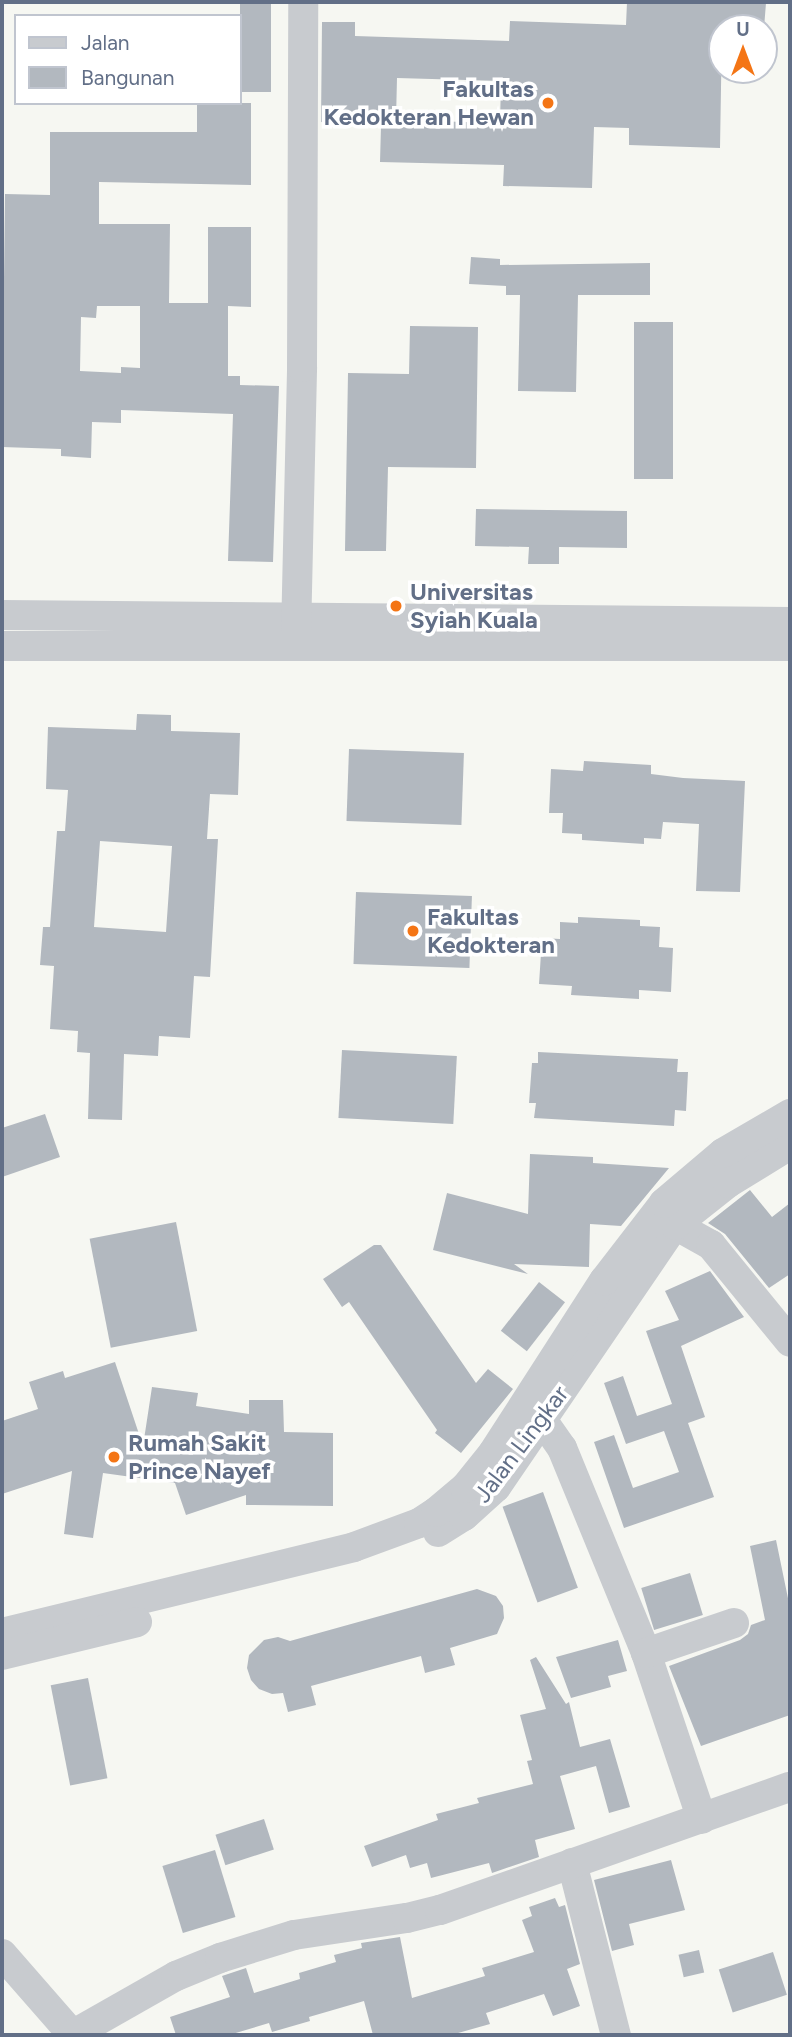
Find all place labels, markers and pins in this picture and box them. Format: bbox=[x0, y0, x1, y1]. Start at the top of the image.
place label: Fakultas Kedokteran Hewan bbox=[323, 75, 534, 131]
marker: Fakultas Kedokteran Hewan bbox=[540, 95, 556, 111]
place label: Universitas Syiah Kuala bbox=[410, 578, 538, 634]
marker: Universitas Syiah Kuala bbox=[388, 598, 404, 614]
place label: Fakultas Kedokteran bbox=[427, 903, 555, 959]
marker: Fakultas Kedokteran bbox=[405, 923, 421, 939]
place label: Rumah Sakit Prince Nayef bbox=[128, 1429, 271, 1485]
marker: Rumah Sakit Prince Nayef bbox=[106, 1449, 122, 1465]

